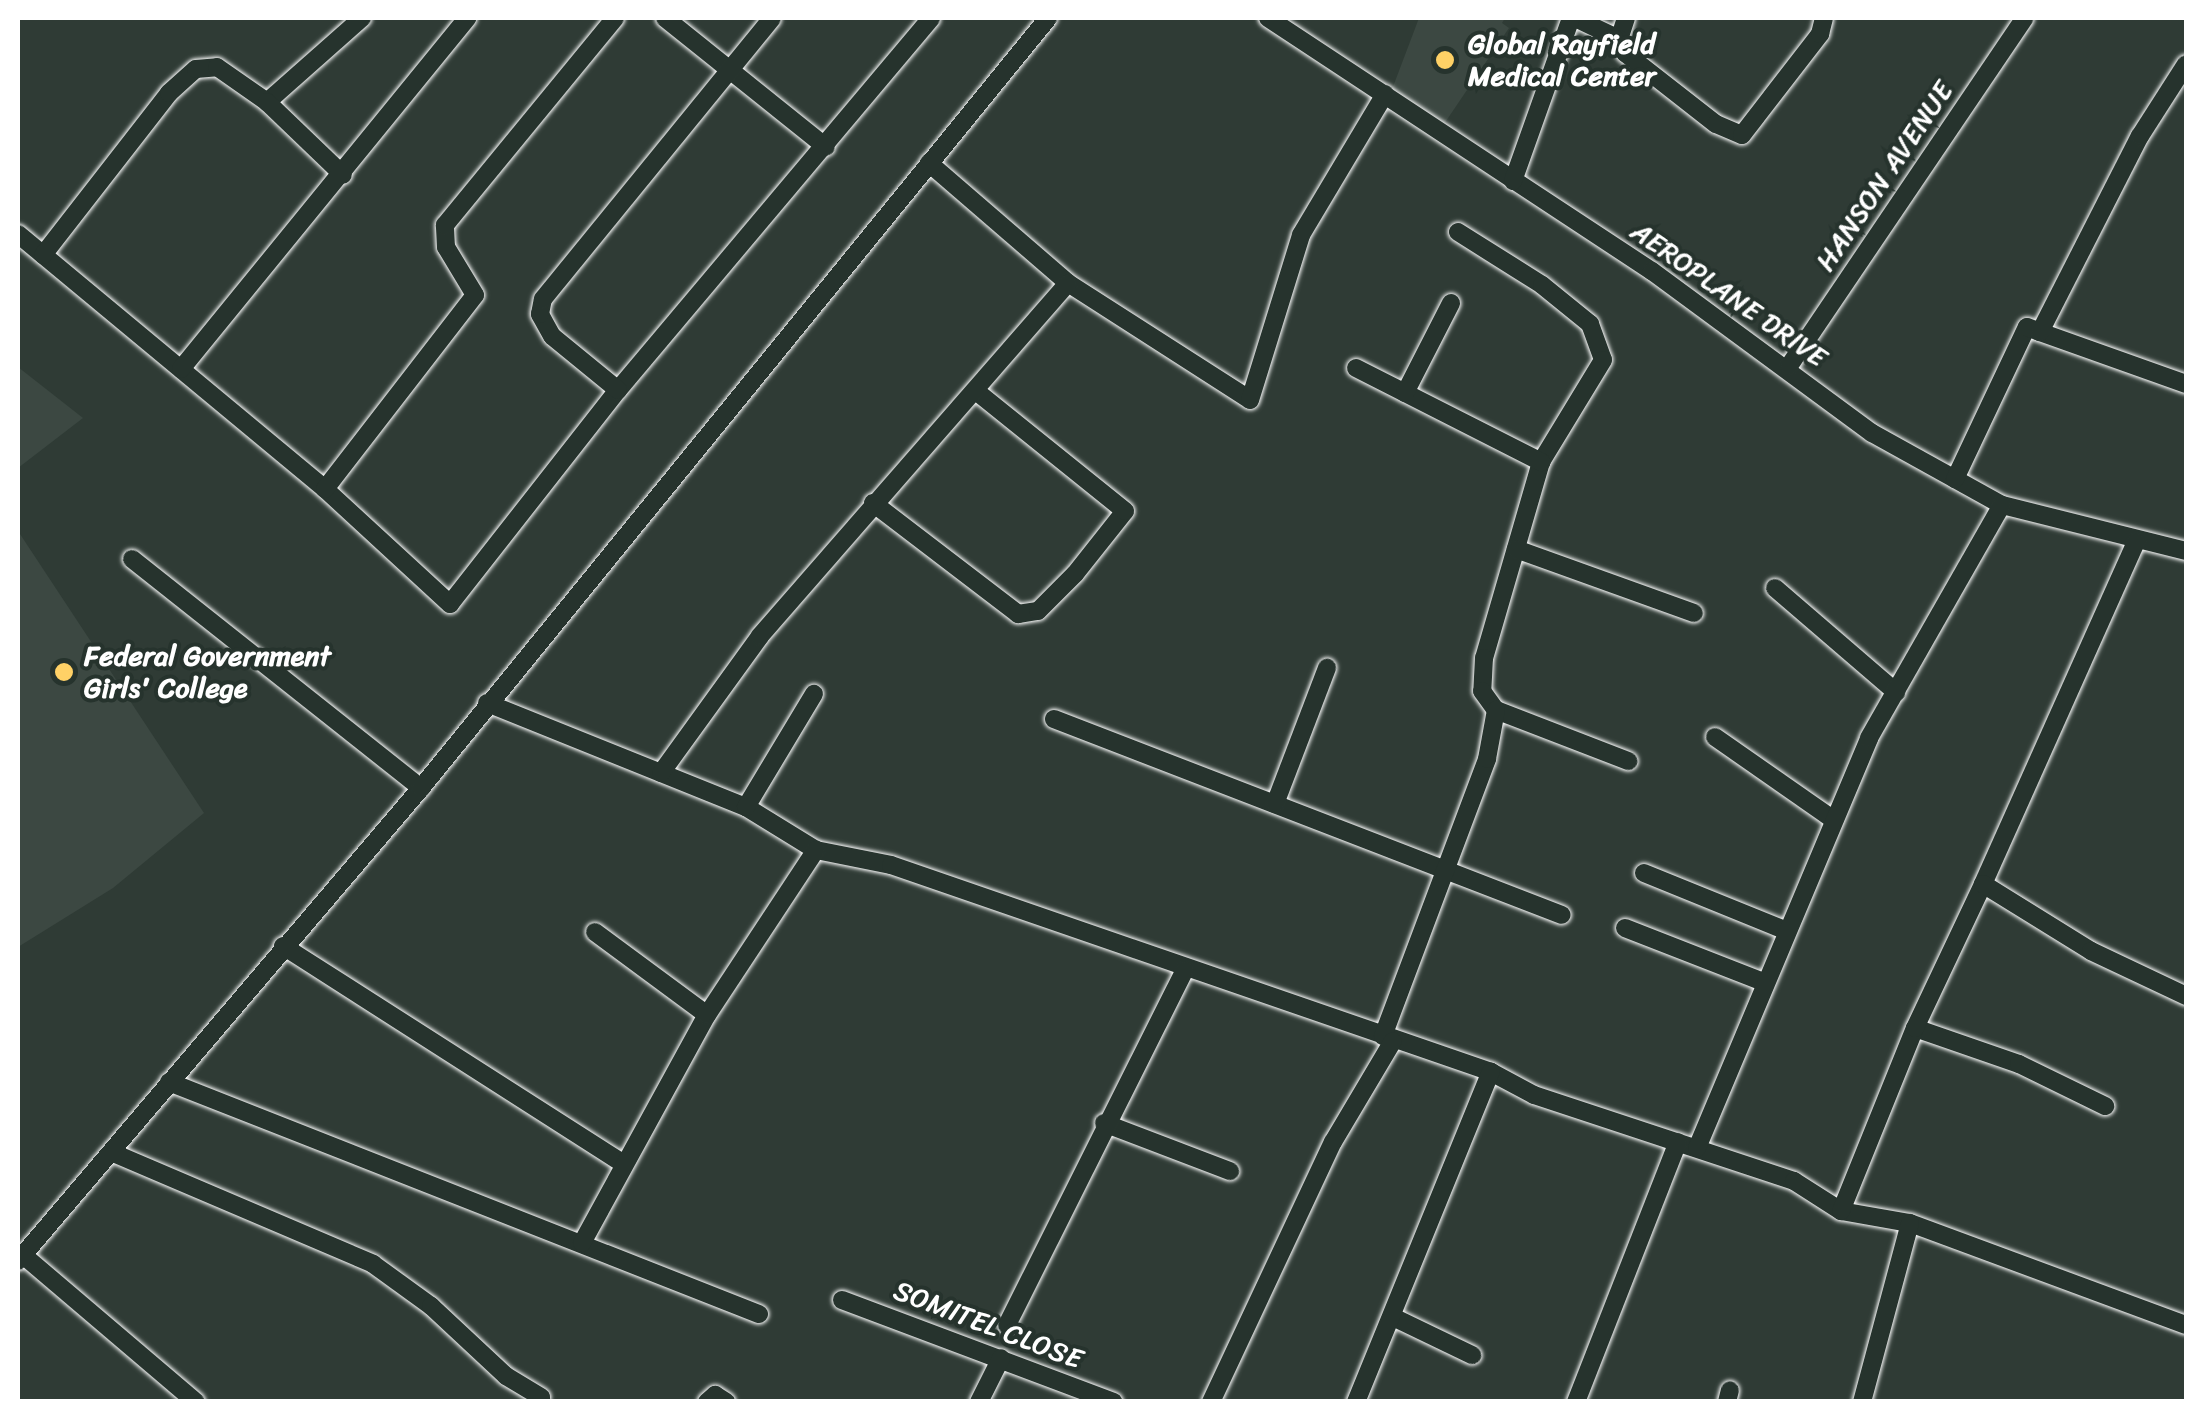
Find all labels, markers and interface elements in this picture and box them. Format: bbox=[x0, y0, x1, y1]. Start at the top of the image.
place label: Global Rayfield Medical Center bbox=[1468, 27, 1656, 93]
marker: Global Rayfield Medical Center bbox=[1432, 47, 1458, 73]
street label: HANSON AVENUE bbox=[1808, 75, 1960, 277]
street label: AEROPLANE DRIVE bbox=[1623, 213, 1835, 375]
place label: Federal Government Girls' College bbox=[84, 639, 331, 705]
marker: Federal Government Girls' College bbox=[53, 661, 75, 683]
street label: SOMITEL CLOSE bbox=[890, 1274, 1086, 1376]

